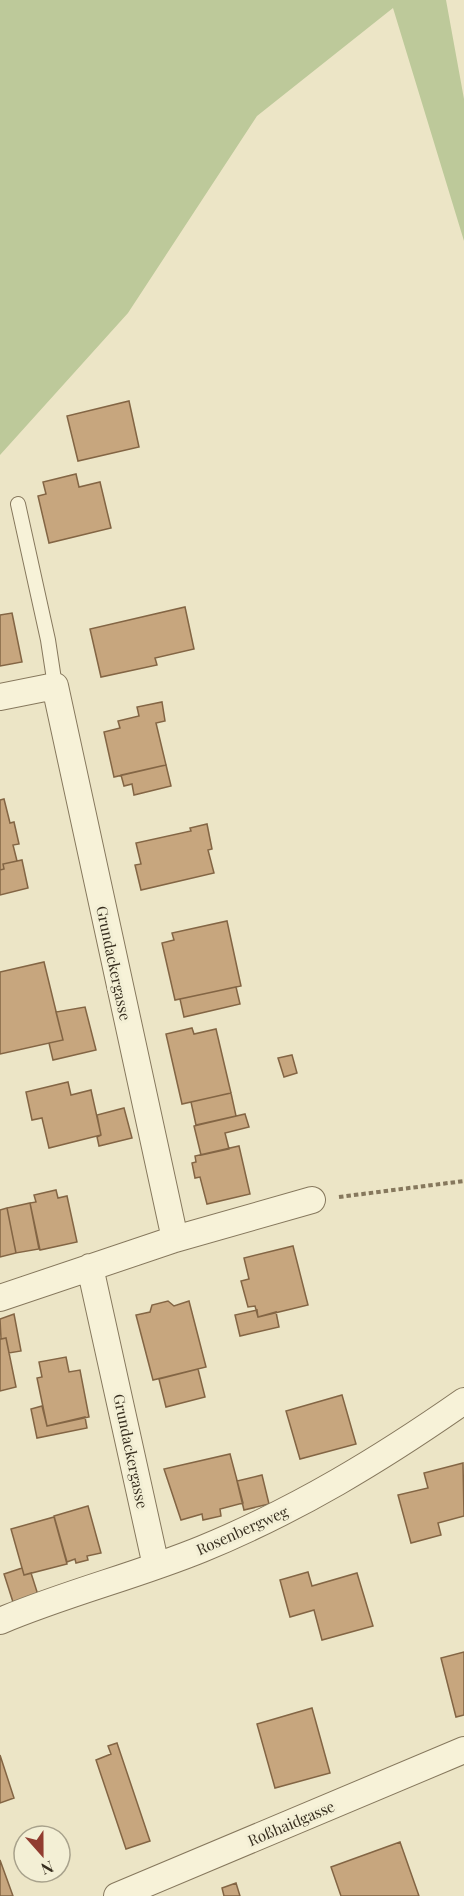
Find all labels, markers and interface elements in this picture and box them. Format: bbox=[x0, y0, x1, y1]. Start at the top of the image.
street label: Grundackergasse bbox=[92, 904, 136, 1022]
street label: Grundackergasse bbox=[109, 1392, 153, 1510]
street label: Rosenbergweg bbox=[193, 1501, 291, 1559]
street label: Roßhaidgasse bbox=[245, 1796, 337, 1850]
north arrow bbox=[12, 1824, 72, 1884]
text: N bbox=[38, 1857, 57, 1881]

